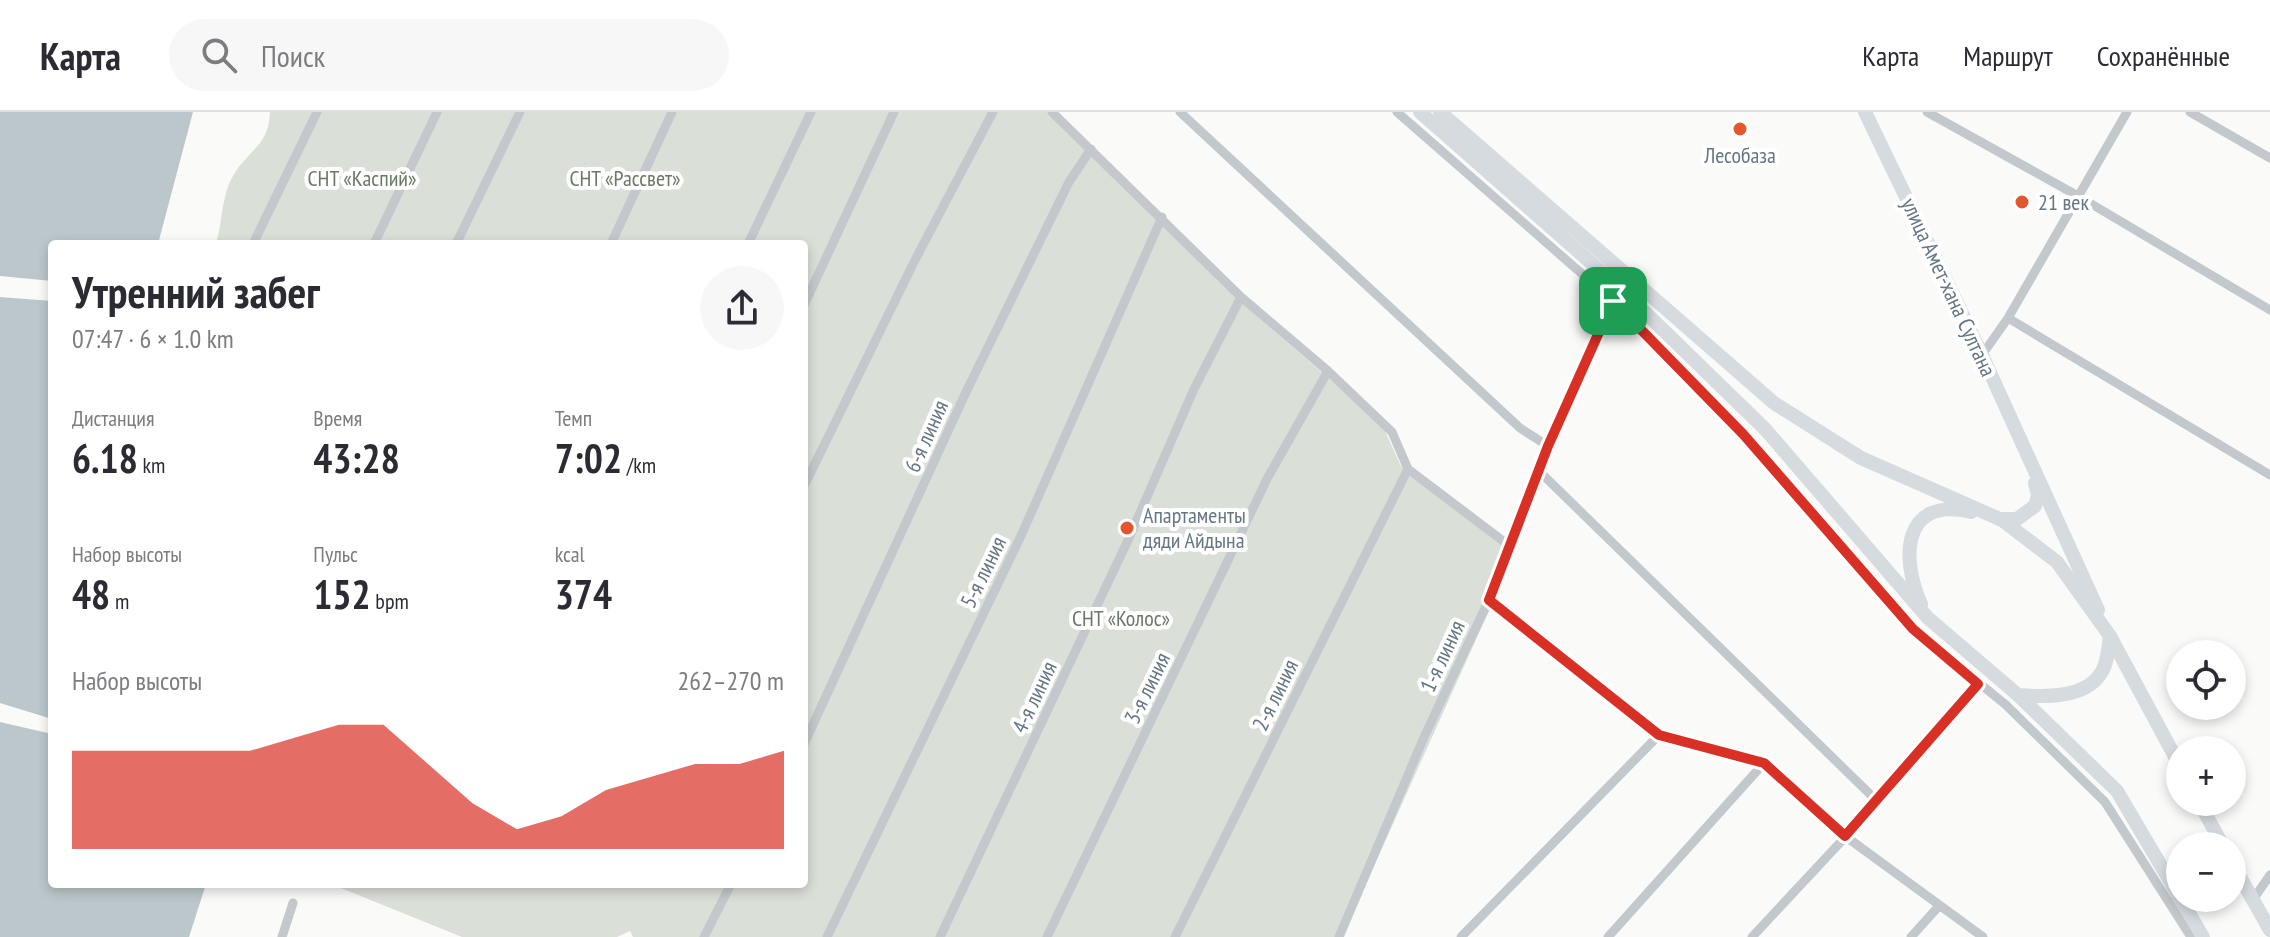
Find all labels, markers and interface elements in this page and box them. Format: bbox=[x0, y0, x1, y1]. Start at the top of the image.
search box bbox=[169, 19, 729, 91]
text: Карта bbox=[40, 31, 121, 80]
icon: search bbox=[197, 33, 241, 77]
text: Поиск bbox=[261, 36, 325, 75]
text: Карта bbox=[1862, 37, 1919, 74]
text: Маршрут bbox=[1963, 37, 2053, 74]
text: Сохранённые bbox=[2097, 37, 2230, 74]
marker: Лесобаза bbox=[1731, 120, 1749, 138]
place label: Лесобаза bbox=[1703, 141, 1776, 169]
park label: СНТ «Каспий» bbox=[308, 164, 416, 192]
park label: СНТ «Рассвет» bbox=[569, 164, 681, 192]
place label: 21 век bbox=[2038, 188, 2089, 216]
street label: улица Амет-хана Султана bbox=[1895, 193, 2003, 381]
marker: 21 век bbox=[2013, 193, 2031, 211]
text: Утренний забег bbox=[72, 263, 320, 320]
button: share bbox=[700, 266, 784, 350]
pin bbox=[1579, 267, 1647, 335]
icon: arrive bbox=[1591, 279, 1635, 323]
text: 07:47 · 6 × 1.0 km bbox=[72, 322, 234, 355]
street label: 6-я линия bbox=[898, 396, 954, 476]
text: Дистанция bbox=[72, 404, 154, 432]
text: Время bbox=[313, 404, 362, 432]
text: Темп bbox=[555, 404, 592, 432]
text: 6.18 bbox=[72, 432, 138, 484]
text: 43:28 bbox=[313, 432, 400, 484]
text: 7:02 bbox=[555, 432, 622, 484]
text: km bbox=[138, 451, 165, 479]
text: /km bbox=[622, 451, 656, 479]
place label: Апартаменты дяди Айдына bbox=[1143, 501, 1246, 554]
marker: Апартаменты дяди Айдына bbox=[1118, 519, 1136, 537]
street label: 5-я линия bbox=[954, 532, 1012, 612]
text: Набор высоты bbox=[72, 540, 182, 568]
text: Пульс bbox=[313, 540, 358, 568]
text: kcal bbox=[555, 540, 585, 568]
text: 48 bbox=[72, 568, 110, 620]
text: 152 bbox=[313, 568, 371, 620]
text: 374 bbox=[555, 568, 612, 620]
text: m bbox=[110, 587, 129, 615]
text: bpm bbox=[371, 587, 409, 615]
park label: СНТ «Колос» bbox=[1072, 604, 1170, 632]
street label: 1-я линия bbox=[1413, 616, 1471, 696]
map controls bbox=[2166, 640, 2246, 912]
button: locate bbox=[2166, 640, 2246, 720]
street label: 3-я линия bbox=[1118, 648, 1176, 728]
street label: 2-я линия bbox=[1246, 655, 1304, 735]
street label: 4-я линия bbox=[1005, 657, 1063, 737]
text: Набор высоты bbox=[72, 664, 202, 697]
text: 262–270 m bbox=[678, 664, 784, 697]
button: + bbox=[2166, 736, 2246, 816]
button: − bbox=[2166, 832, 2246, 912]

